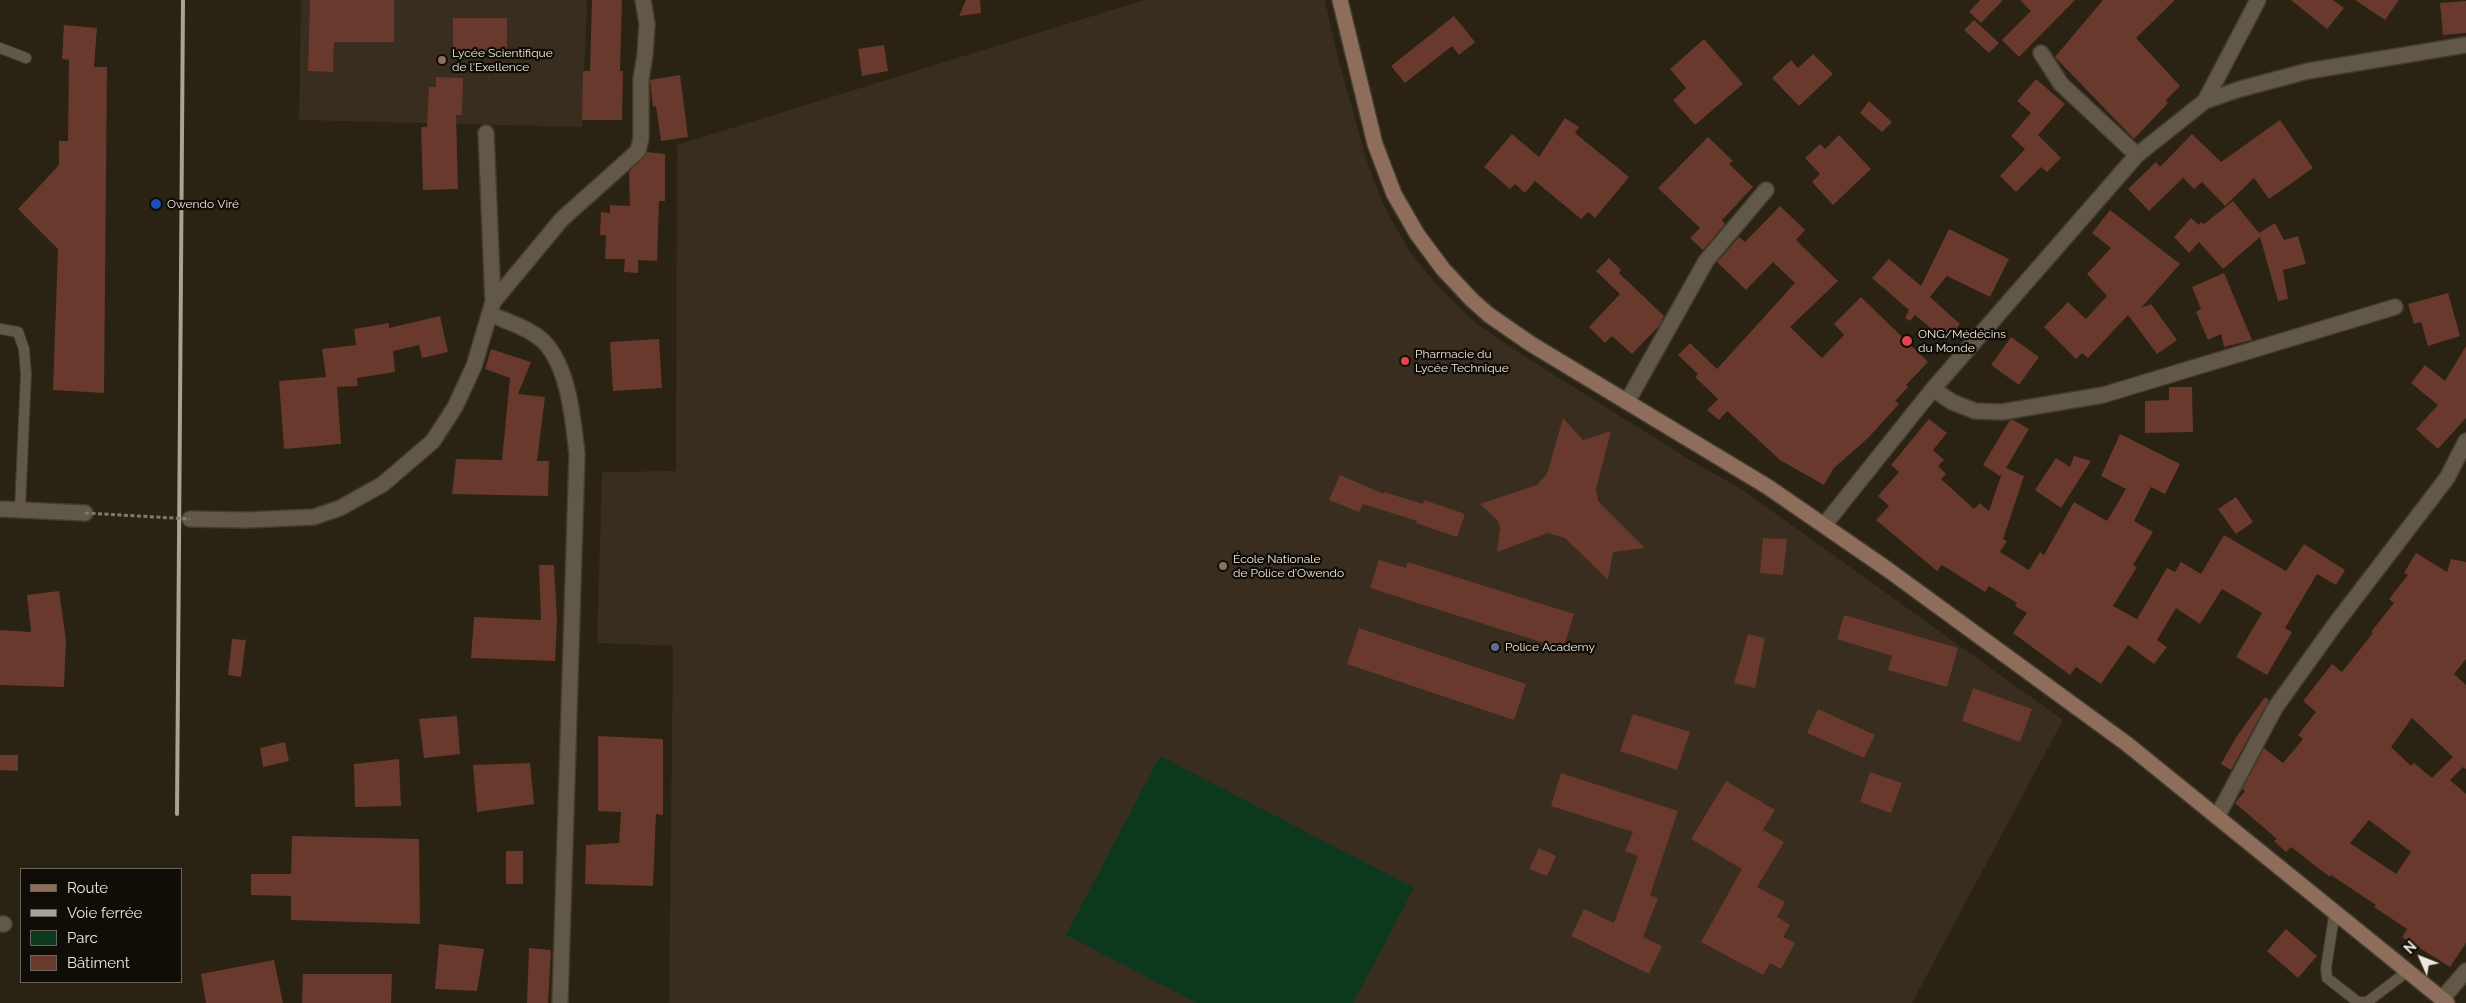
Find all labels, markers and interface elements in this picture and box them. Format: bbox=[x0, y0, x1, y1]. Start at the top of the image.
place label: Lycée Scientifique de l'Exellence bbox=[452, 46, 553, 74]
marker: Lycée Scientifique de l'Exellence bbox=[436, 54, 448, 66]
marker: Owendo Viré bbox=[149, 197, 163, 211]
place label: Owendo Viré bbox=[167, 197, 239, 211]
place label: ONG/Médécins du Monde bbox=[1918, 327, 2006, 355]
marker: ONG/Médécins du Monde bbox=[1900, 334, 1914, 348]
place label: Pharmacie du Lycée Technique bbox=[1415, 347, 1509, 375]
marker: Pharmacie du Lycée Technique bbox=[1399, 355, 1411, 367]
place label: École Nationale de Police d’Owendo bbox=[1233, 552, 1344, 580]
marker: École Nationale de Police d’Owendo bbox=[1217, 560, 1229, 572]
place label: Police Academy bbox=[1505, 640, 1595, 654]
marker: Police Academy bbox=[1489, 641, 1501, 653]
legend bbox=[20, 868, 182, 983]
text: Route bbox=[67, 879, 108, 897]
text: Voie ferrée bbox=[67, 904, 142, 922]
text: Parc bbox=[67, 929, 98, 947]
north arrow bbox=[2396, 933, 2446, 983]
text: N bbox=[2401, 938, 2420, 957]
text: Bâtiment bbox=[67, 954, 130, 972]

